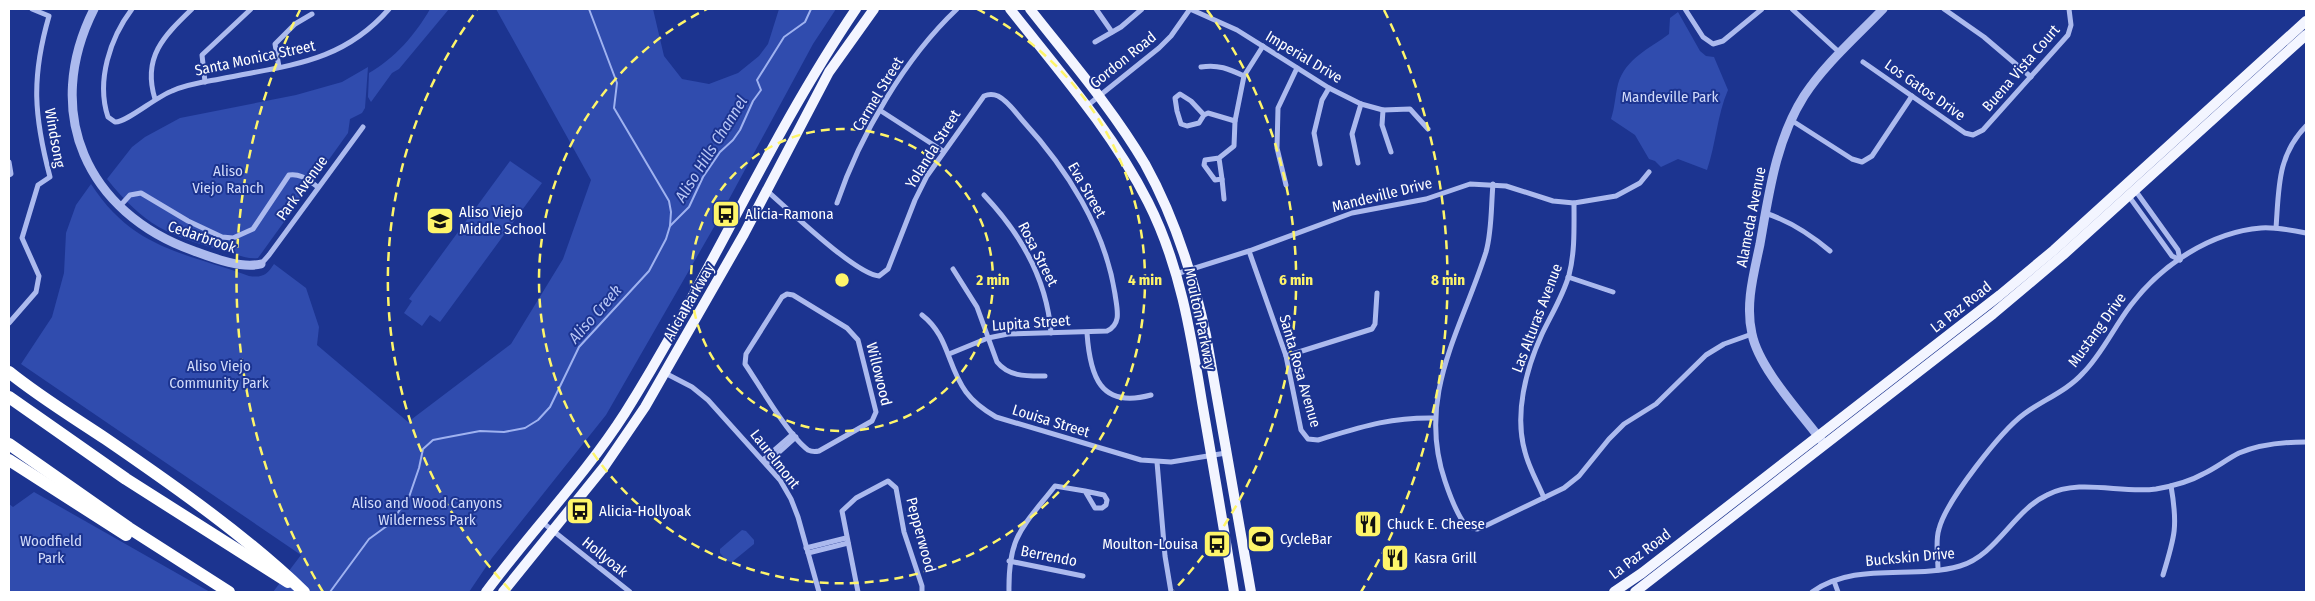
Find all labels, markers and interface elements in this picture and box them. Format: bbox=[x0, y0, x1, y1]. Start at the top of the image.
street label: Buena Vista Court bbox=[1978, 21, 2064, 115]
street label: Imperial Drive bbox=[1262, 27, 1346, 87]
street label: Gordon Road bbox=[1086, 28, 1160, 92]
street label: Santa Monica Street bbox=[193, 36, 317, 80]
street label: Carmel Street bbox=[849, 54, 907, 134]
street label: Los Gatos Drive bbox=[1881, 56, 1969, 124]
park label: Mandeville Park bbox=[1621, 88, 1719, 106]
water label: Aliso Hills Channel bbox=[670, 93, 751, 206]
street label: Yolanda Street bbox=[902, 106, 964, 192]
street label: Windsong bbox=[41, 107, 69, 169]
street label: Park Avenue bbox=[273, 152, 331, 224]
street label: Eva Street bbox=[1064, 159, 1110, 221]
park label: Aliso Viejo Ranch bbox=[192, 162, 264, 197]
street label: Alameda Avenue bbox=[1732, 165, 1770, 269]
street label: Mandeville Drive bbox=[1330, 174, 1434, 216]
bus stop icon: Alicia-Ramona bbox=[711, 199, 741, 229]
place label: Aliso Viejo Middle School bbox=[459, 203, 546, 238]
place label: Alicia-Ramona bbox=[745, 205, 834, 223]
school or university icon: Aliso Viejo Middle School bbox=[425, 206, 455, 236]
street label: Cedarbrook bbox=[166, 217, 238, 257]
street label: Rosa Street bbox=[1014, 219, 1062, 289]
street label: Alicia Parkway bbox=[660, 260, 719, 344]
street label: Las Alturas Avenue bbox=[1508, 261, 1566, 375]
street label: Moulton Parkway bbox=[1180, 266, 1220, 372]
centre of rings bbox=[833, 271, 851, 289]
text: 2 min bbox=[975, 271, 1010, 289]
text: 4 min bbox=[1128, 271, 1162, 289]
text: 6 min bbox=[1279, 271, 1313, 289]
text: 8 min bbox=[1431, 271, 1465, 289]
street label: La Paz Road bbox=[1927, 278, 1995, 336]
water label: Aliso Creek bbox=[564, 281, 626, 348]
street label: Mustang Drive bbox=[2064, 289, 2130, 371]
street label: Lupita Street bbox=[991, 311, 1071, 335]
street label: Santa Rosa Avenue bbox=[1275, 313, 1325, 429]
street label: Willowood bbox=[862, 341, 896, 407]
park label: Aliso Viejo Community Park bbox=[169, 357, 269, 392]
street label: Louisa Street bbox=[1010, 401, 1092, 441]
street label: Laurelmont bbox=[746, 426, 804, 492]
park label: Aliso and Wood Canyons Wilderness Park bbox=[352, 494, 502, 529]
street label: Pepperwood bbox=[902, 495, 940, 575]
bus stop icon: Alicia-Hollyoak bbox=[565, 496, 595, 526]
place label: Alicia-Hollyoak bbox=[599, 502, 691, 520]
restaurant icon: Chuck E. Cheese bbox=[1353, 509, 1383, 539]
place label: Chuck E. Cheese bbox=[1387, 515, 1485, 533]
sports icon: CycleBar bbox=[1246, 524, 1276, 554]
street label: La Paz Road bbox=[1606, 525, 1674, 583]
bus stop icon: Moulton-Louisa bbox=[1202, 529, 1232, 559]
place label: CycleBar bbox=[1280, 530, 1333, 548]
park label: Woodfield Park bbox=[20, 532, 82, 567]
street label: Hollyoak bbox=[579, 533, 631, 581]
place label: Moulton-Louisa bbox=[1102, 535, 1198, 553]
street label: Berrendo bbox=[1019, 542, 1079, 570]
restaurant icon: Kasra Grill bbox=[1380, 543, 1410, 573]
street label: Buckskin Drive bbox=[1865, 544, 1955, 570]
place label: Kasra Grill bbox=[1414, 549, 1477, 567]

